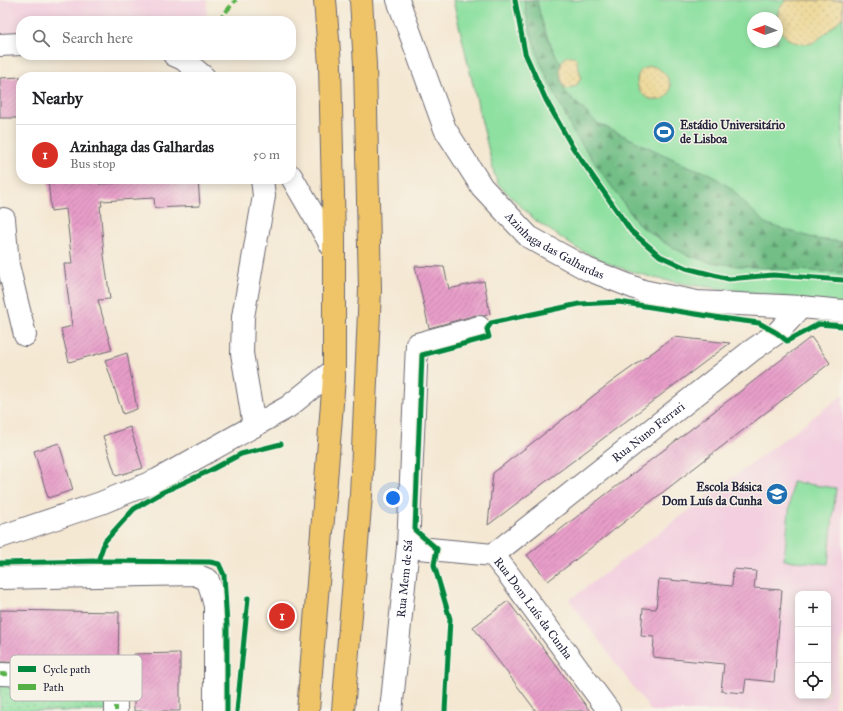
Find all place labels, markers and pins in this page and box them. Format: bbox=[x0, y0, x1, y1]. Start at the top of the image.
place label: Estádio Universitário de Lisboa bbox=[680, 118, 785, 146]
sports icon: Estádio Universitário de Lisboa bbox=[651, 119, 677, 145]
place label: Escola Básica Dom Luís da Cunha bbox=[662, 480, 763, 508]
school or university icon: Escola Básica Dom Luís da Cunha bbox=[764, 481, 790, 507]
pin: 1 bbox=[269, 601, 295, 631]

